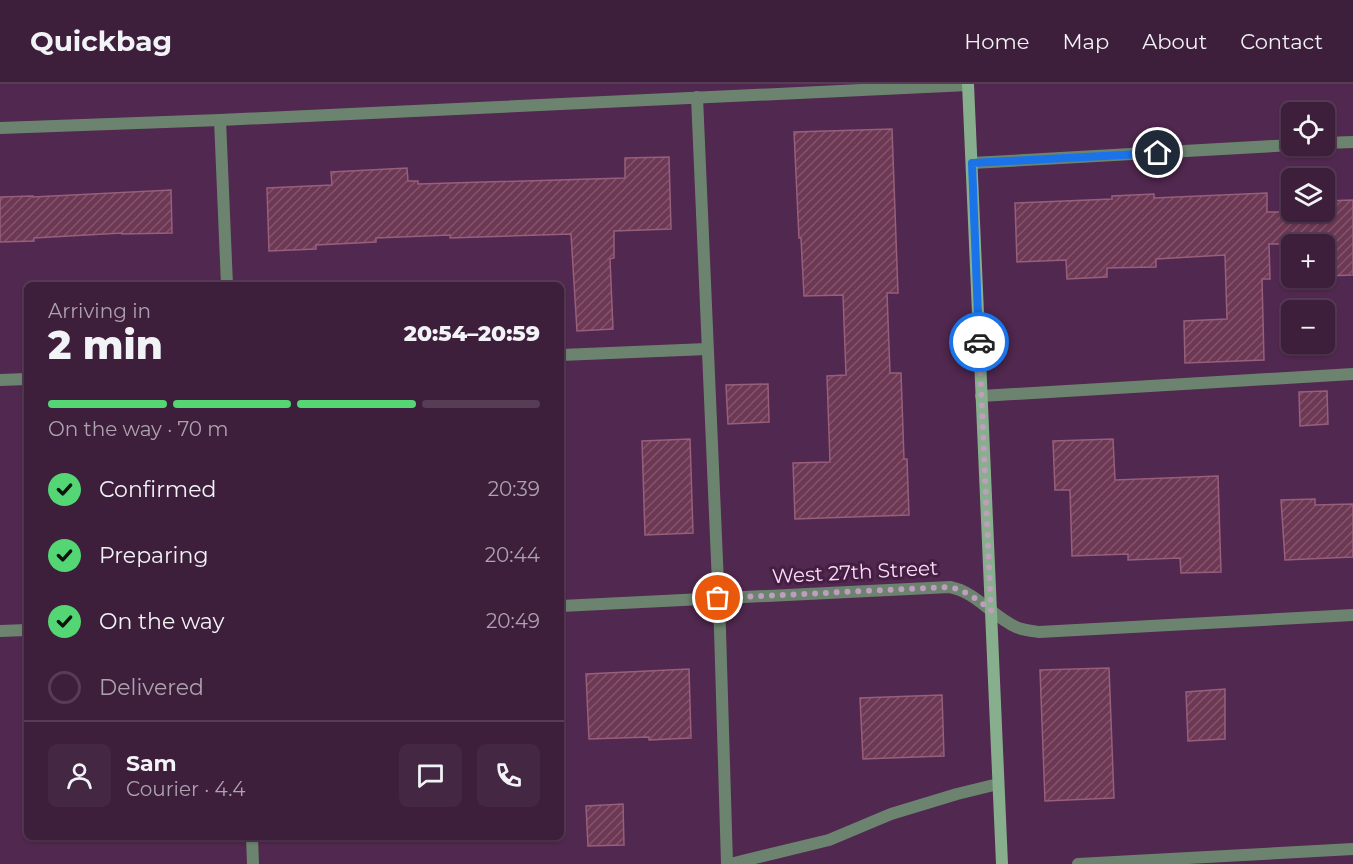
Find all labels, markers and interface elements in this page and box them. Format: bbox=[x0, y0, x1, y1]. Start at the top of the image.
text: Quickbag bbox=[30, 24, 172, 58]
text: Home bbox=[964, 29, 1029, 54]
text: Map bbox=[1062, 29, 1109, 54]
text: About bbox=[1142, 29, 1207, 54]
text: Contact bbox=[1240, 29, 1323, 54]
map controls bbox=[1281, 102, 1335, 354]
button: locate bbox=[1281, 102, 1335, 156]
pin bbox=[1132, 127, 1183, 178]
icon: home bbox=[1141, 136, 1174, 169]
button: layers bbox=[1281, 168, 1335, 222]
button: + bbox=[1281, 234, 1335, 288]
text: Arriving in bbox=[48, 299, 151, 323]
button: − bbox=[1281, 300, 1335, 354]
courier bbox=[949, 312, 1009, 372]
text: 20:54–20:59 bbox=[404, 320, 540, 347]
text: 2 min bbox=[48, 321, 163, 369]
icon: car bbox=[963, 326, 996, 359]
text: On the way · 70 m bbox=[48, 417, 229, 441]
icon: check bbox=[48, 473, 81, 506]
text: Confirmed bbox=[99, 476, 216, 503]
text: 20:39 bbox=[488, 477, 540, 501]
icon: check bbox=[48, 539, 81, 572]
text: Preparing bbox=[99, 542, 208, 569]
text: 20:44 bbox=[485, 543, 540, 567]
street label: West 27th Street bbox=[771, 556, 939, 588]
pin bbox=[692, 572, 743, 623]
icon: bag bbox=[701, 581, 734, 614]
icon: check bbox=[48, 605, 81, 638]
text: On the way bbox=[99, 608, 224, 635]
text: 20:49 bbox=[486, 609, 540, 633]
text: Delivered bbox=[99, 674, 204, 701]
button: person bbox=[48, 744, 111, 807]
button: chat bbox=[399, 744, 462, 807]
button: phone bbox=[477, 744, 540, 807]
text: Sam bbox=[126, 750, 177, 777]
text: Courier · 4.4 bbox=[126, 777, 245, 801]

